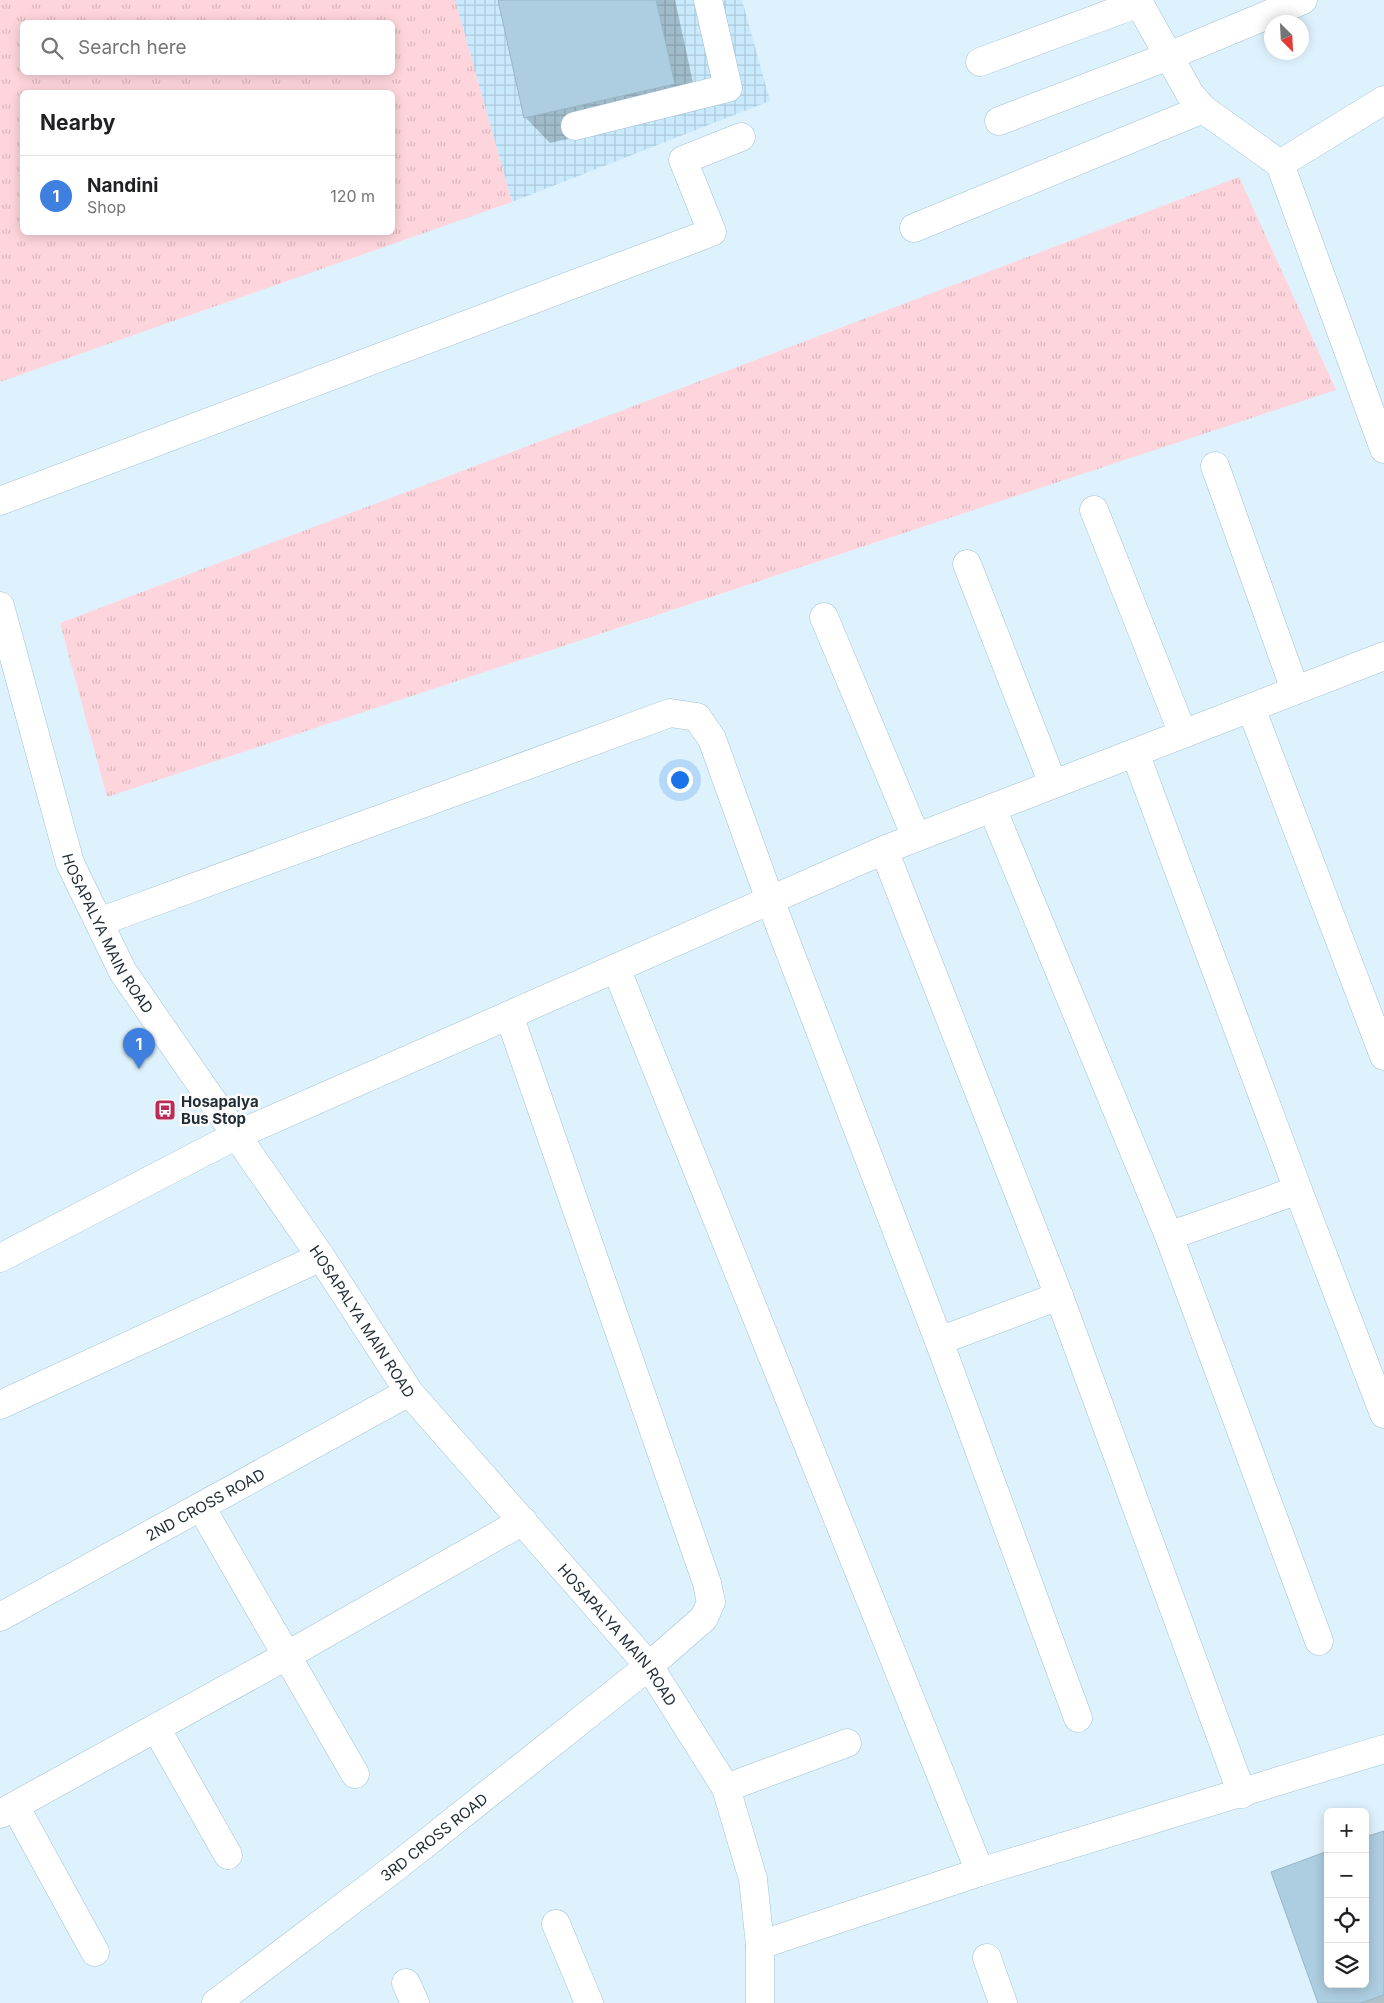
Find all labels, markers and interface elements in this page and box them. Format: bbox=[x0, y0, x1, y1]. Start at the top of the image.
north arrow bbox=[1264, 15, 1309, 60]
search box bbox=[20, 20, 395, 75]
icon: search bbox=[38, 34, 66, 62]
text: Search here bbox=[78, 36, 187, 59]
text: Nearby bbox=[40, 110, 115, 135]
text: Nandini bbox=[87, 174, 158, 197]
text: 1 bbox=[53, 186, 59, 206]
text: 120 m bbox=[330, 186, 375, 206]
text: Shop bbox=[87, 197, 126, 217]
your location bbox=[667, 767, 693, 793]
street label: HOSAPALYA MAIN ROAD bbox=[58, 851, 158, 1017]
pin: 1 bbox=[123, 1028, 155, 1069]
place label: Hosapalya Bus Stop bbox=[181, 1092, 259, 1128]
bus stop icon: Hosapalya Bus Stop bbox=[153, 1098, 177, 1122]
street label: HOSAPALYA MAIN ROAD bbox=[306, 1241, 419, 1401]
street label: 2ND CROSS ROAD bbox=[142, 1464, 268, 1545]
street label: HOSAPALYA MAIN ROAD bbox=[554, 1560, 681, 1709]
street label: 3RD CROSS ROAD bbox=[376, 1789, 491, 1885]
map controls bbox=[1324, 1808, 1369, 1988]
button: + bbox=[1324, 1808, 1369, 1853]
button: − bbox=[1324, 1853, 1369, 1898]
button: locate bbox=[1324, 1898, 1369, 1943]
button: layers bbox=[1324, 1943, 1369, 1988]

